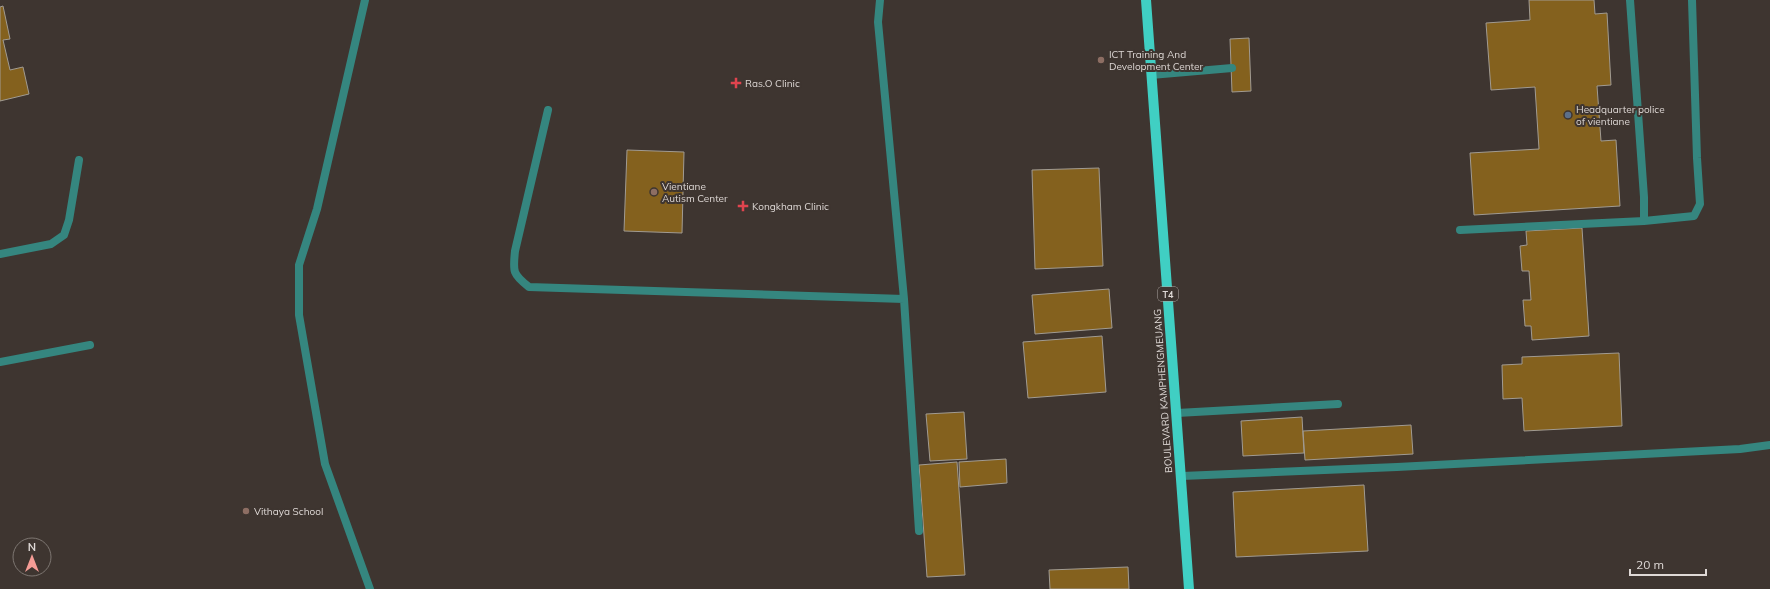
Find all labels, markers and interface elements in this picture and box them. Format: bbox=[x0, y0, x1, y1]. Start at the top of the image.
place label: ICT Training And Development Center bbox=[1109, 48, 1203, 73]
marker: ICT Training And Development Center bbox=[1096, 55, 1106, 65]
marker: Ras.O Clinic bbox=[730, 77, 742, 89]
place label: Ras.O Clinic bbox=[745, 77, 800, 90]
place label: Headquarter police of vientiane bbox=[1576, 103, 1665, 128]
marker: Headquarter police of vientiane bbox=[1563, 110, 1573, 120]
place label: Vientiane Autism Center bbox=[662, 180, 728, 205]
marker: Vientiane Autism Center bbox=[649, 187, 659, 197]
marker: Kongkham Clinic bbox=[737, 200, 749, 212]
place label: Kongkham Clinic bbox=[752, 200, 829, 213]
road number: T4 bbox=[1158, 287, 1178, 301]
street label: BOULEVARD KAMPHENGMEUANG bbox=[1151, 308, 1175, 474]
place label: Vithaya School bbox=[254, 505, 323, 518]
marker: Vithaya School bbox=[241, 506, 251, 516]
north arrow bbox=[12, 537, 52, 577]
text: N bbox=[28, 540, 36, 554]
scale bar bbox=[1630, 551, 1706, 577]
text: 20 m bbox=[1636, 557, 1664, 572]

